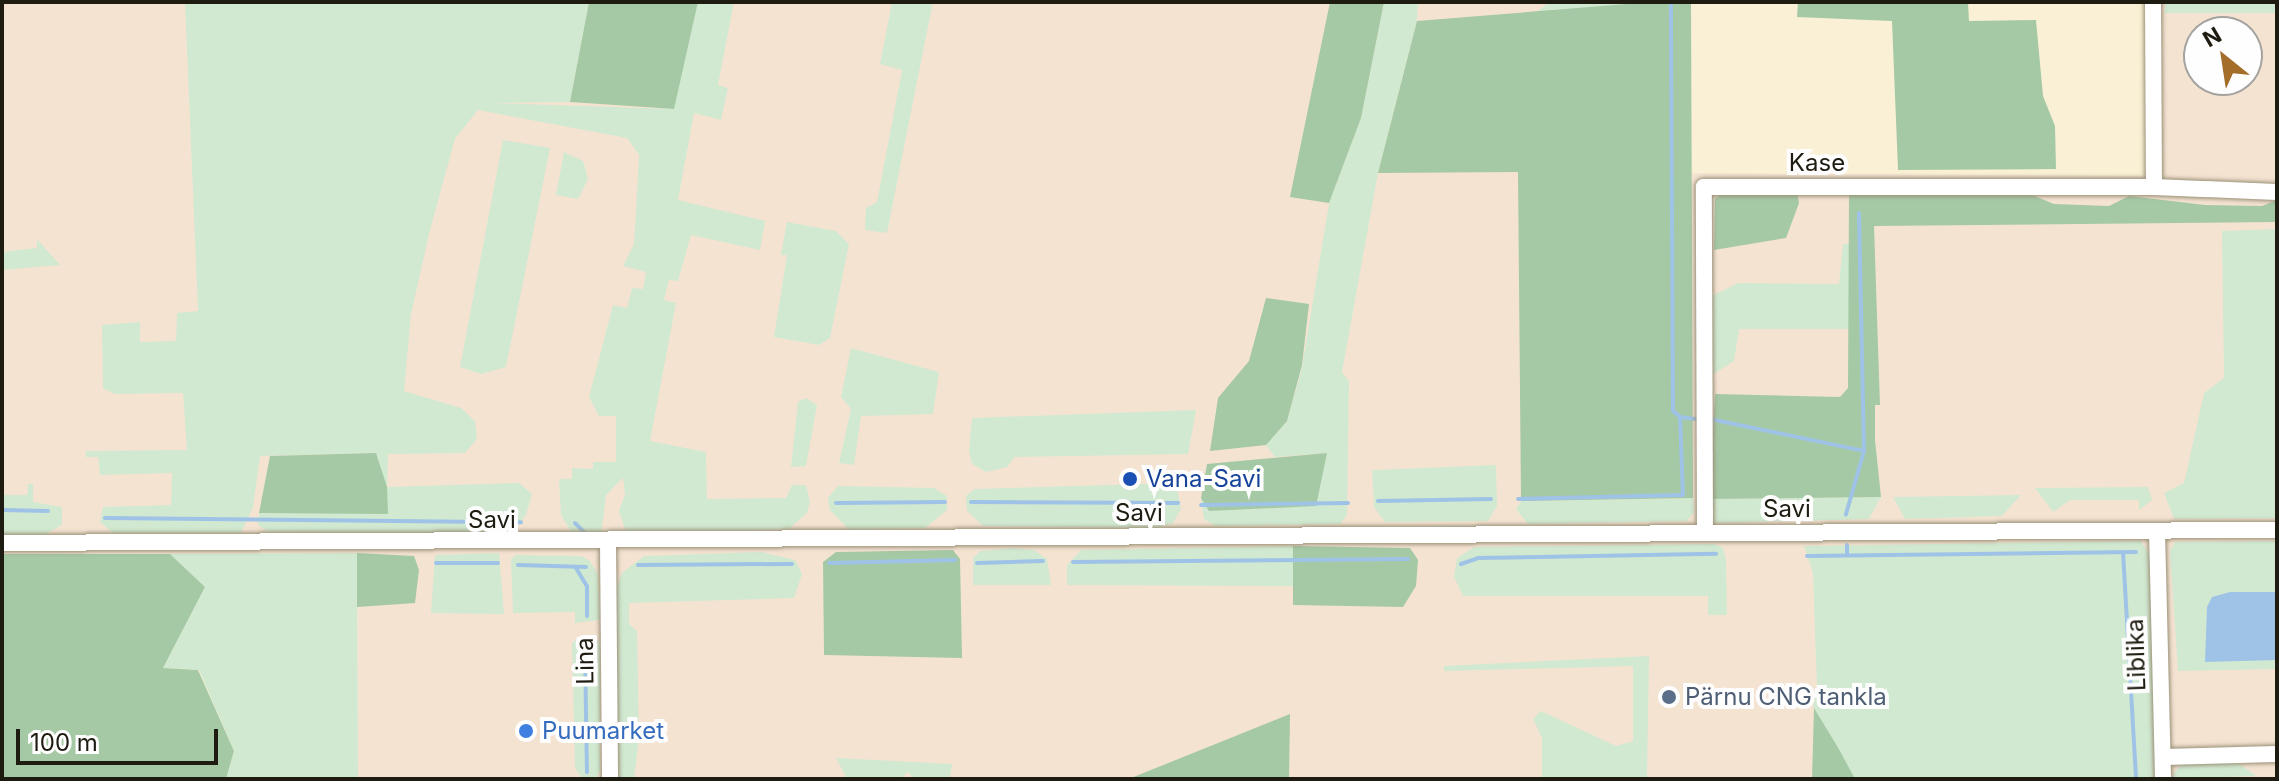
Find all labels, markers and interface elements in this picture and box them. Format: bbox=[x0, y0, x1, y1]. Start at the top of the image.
north arrow bbox=[2183, 16, 2263, 96]
text: N bbox=[2198, 21, 2226, 52]
street label: Kase bbox=[1789, 149, 1845, 177]
place label: Vana-Savi bbox=[1146, 465, 1261, 493]
marker: Vana-Savi bbox=[1121, 470, 1139, 488]
street label: Savi bbox=[1763, 495, 1811, 523]
street label: Savi bbox=[1115, 499, 1163, 527]
street label: Savi bbox=[468, 506, 516, 534]
street label: Liblika bbox=[2120, 618, 2152, 692]
street label: Lina bbox=[570, 637, 600, 685]
place label: Pärnu CNG tankla bbox=[1685, 683, 1887, 711]
marker: Pärnu CNG tankla bbox=[1660, 688, 1678, 706]
scale bar bbox=[20, 713, 222, 763]
place label: Puumarket bbox=[542, 717, 664, 745]
marker: Puumarket bbox=[517, 722, 535, 740]
text: 100 m bbox=[30, 728, 98, 757]

